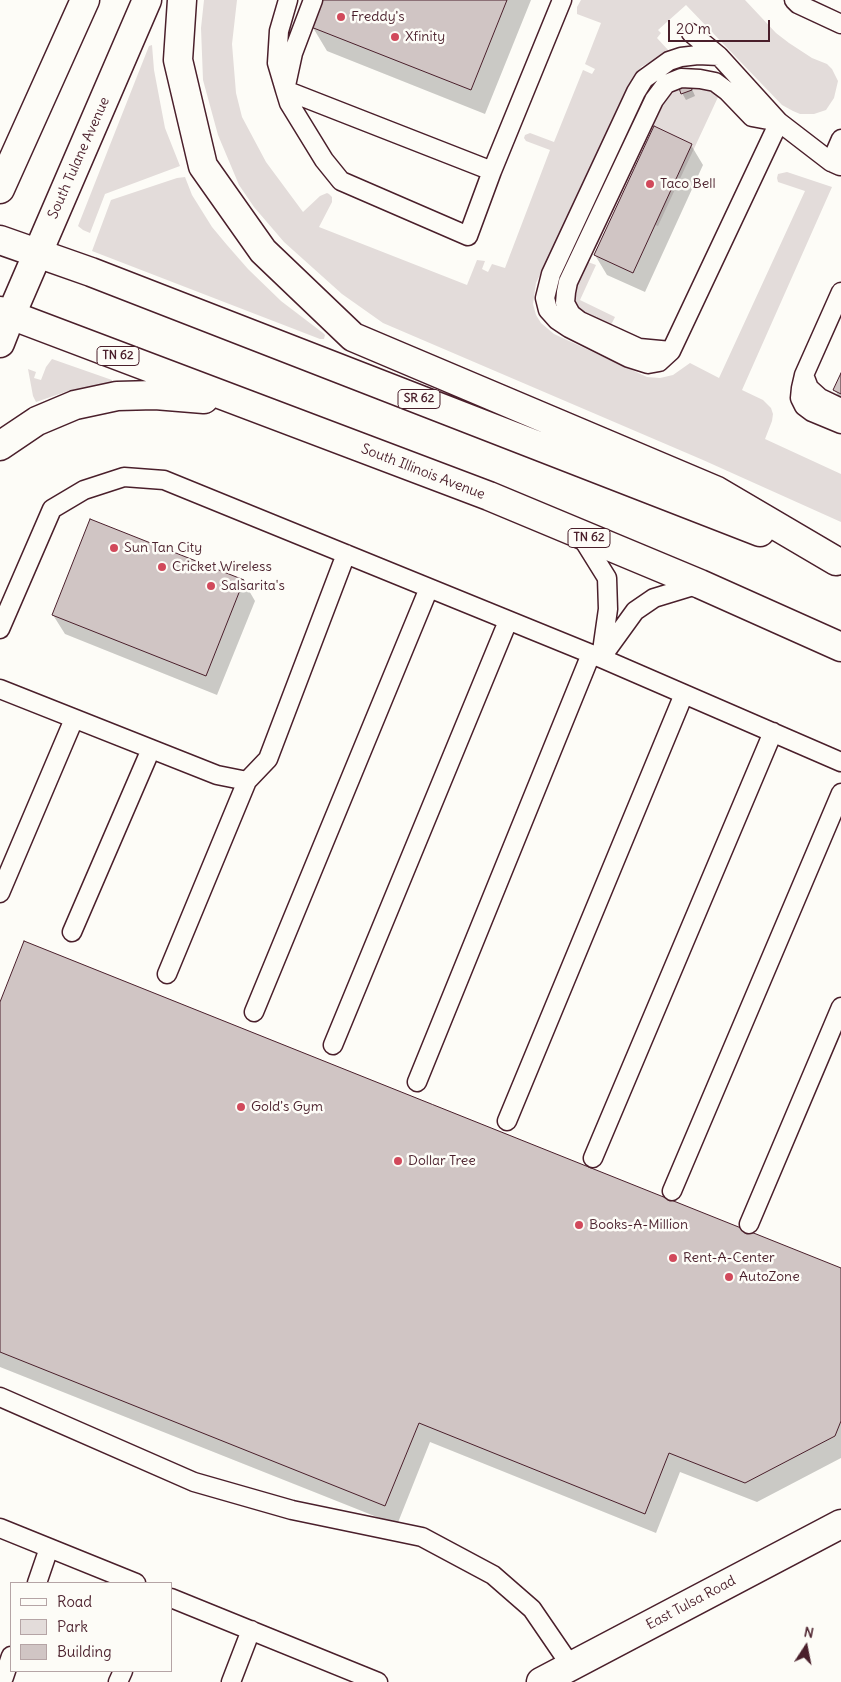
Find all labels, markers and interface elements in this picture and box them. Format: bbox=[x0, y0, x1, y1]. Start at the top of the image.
place label: Freddy's bbox=[351, 9, 405, 25]
scale bar bbox=[671, 10, 774, 42]
marker: Freddy's bbox=[335, 11, 347, 23]
text: 20 m bbox=[676, 19, 711, 38]
place label: Xfinity bbox=[405, 29, 445, 45]
marker: Xfinity bbox=[389, 31, 401, 43]
street label: South Tulane Avenue bbox=[45, 95, 113, 221]
place label: Taco Bell bbox=[660, 176, 716, 192]
marker: Taco Bell bbox=[644, 178, 656, 190]
road number: TN 62 bbox=[97, 346, 139, 366]
road number: SR 62 bbox=[398, 389, 440, 408]
street label: South Illinois Avenue bbox=[359, 441, 487, 503]
road number: TN 62 bbox=[568, 528, 610, 548]
place label: Sun Tan City bbox=[124, 540, 202, 556]
marker: Sun Tan City bbox=[108, 542, 120, 554]
place label: Cricket Wireless bbox=[172, 559, 272, 575]
marker: Cricket Wireless bbox=[156, 561, 168, 573]
place label: Salsarita's bbox=[221, 578, 285, 594]
marker: Salsarita's bbox=[205, 580, 217, 592]
place label: Gold's Gym bbox=[251, 1099, 323, 1115]
marker: Gold's Gym bbox=[235, 1101, 247, 1113]
place label: Dollar Tree bbox=[408, 1153, 476, 1169]
marker: Dollar Tree bbox=[392, 1155, 404, 1167]
place label: Books-A-Million bbox=[589, 1217, 688, 1233]
marker: Books-A-Million bbox=[573, 1219, 585, 1231]
place label: Rent-A-Center bbox=[683, 1250, 775, 1266]
marker: Rent-A-Center bbox=[667, 1252, 679, 1264]
place label: AutoZone bbox=[739, 1269, 800, 1285]
marker: AutoZone bbox=[723, 1271, 735, 1283]
street label: East Tulsa Road bbox=[644, 1572, 738, 1634]
legend bbox=[10, 1582, 172, 1672]
text: Road bbox=[57, 1592, 92, 1611]
text: Park bbox=[57, 1617, 88, 1636]
north arrow bbox=[781, 1622, 831, 1672]
text: N bbox=[802, 1623, 815, 1642]
text: Building bbox=[57, 1642, 112, 1661]

